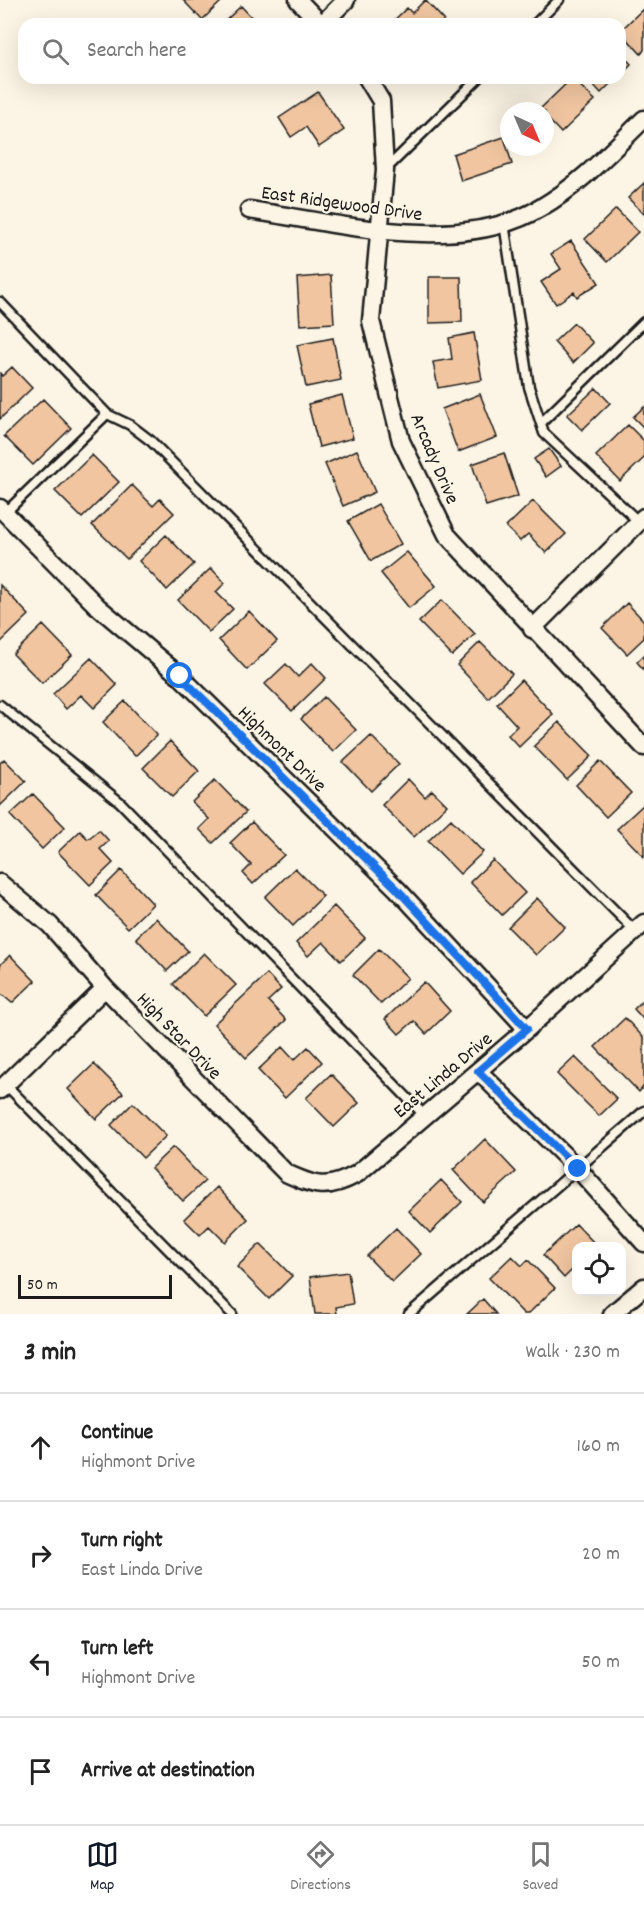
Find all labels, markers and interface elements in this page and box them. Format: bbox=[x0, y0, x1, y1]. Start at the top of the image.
search box bbox=[18, 18, 626, 84]
icon: search bbox=[39, 35, 72, 68]
text: Search here bbox=[87, 36, 186, 67]
north arrow bbox=[500, 102, 554, 156]
street label: East Ridgewood Drive bbox=[259, 180, 424, 230]
street label: Arcady Drive bbox=[402, 409, 465, 509]
route start bbox=[166, 662, 192, 688]
street label: Highmont Drive bbox=[230, 700, 332, 800]
street label: High Star Drive bbox=[129, 987, 227, 1087]
street label: East Linda Drive bbox=[388, 1026, 500, 1126]
route end bbox=[564, 1155, 590, 1181]
map controls bbox=[572, 1242, 626, 1296]
button: locate bbox=[572, 1242, 626, 1296]
scale bar bbox=[18, 1272, 172, 1300]
text: 50 m bbox=[27, 1274, 58, 1297]
text: 3 min bbox=[24, 1335, 76, 1372]
text: Walk · 230 m bbox=[526, 1339, 620, 1367]
text: Continue bbox=[81, 1418, 153, 1449]
icon: ahead bbox=[24, 1431, 57, 1464]
text: 160 m bbox=[577, 1433, 620, 1461]
text: Highmont Drive bbox=[81, 1449, 195, 1477]
text: Turn right bbox=[81, 1526, 163, 1557]
icon: right bbox=[24, 1539, 57, 1572]
text: 20 m bbox=[582, 1541, 620, 1569]
text: East Linda Drive bbox=[81, 1557, 203, 1585]
text: Turn left bbox=[81, 1634, 153, 1665]
icon: left bbox=[24, 1647, 57, 1680]
text: 50 m bbox=[582, 1649, 620, 1677]
text: Highmont Drive bbox=[81, 1665, 195, 1693]
icon: arrive bbox=[24, 1755, 57, 1788]
text: Arrive at destination bbox=[81, 1756, 255, 1787]
tab: Map bbox=[86, 1838, 119, 1897]
tab: Directions bbox=[290, 1838, 351, 1897]
tab: Saved bbox=[522, 1838, 558, 1897]

